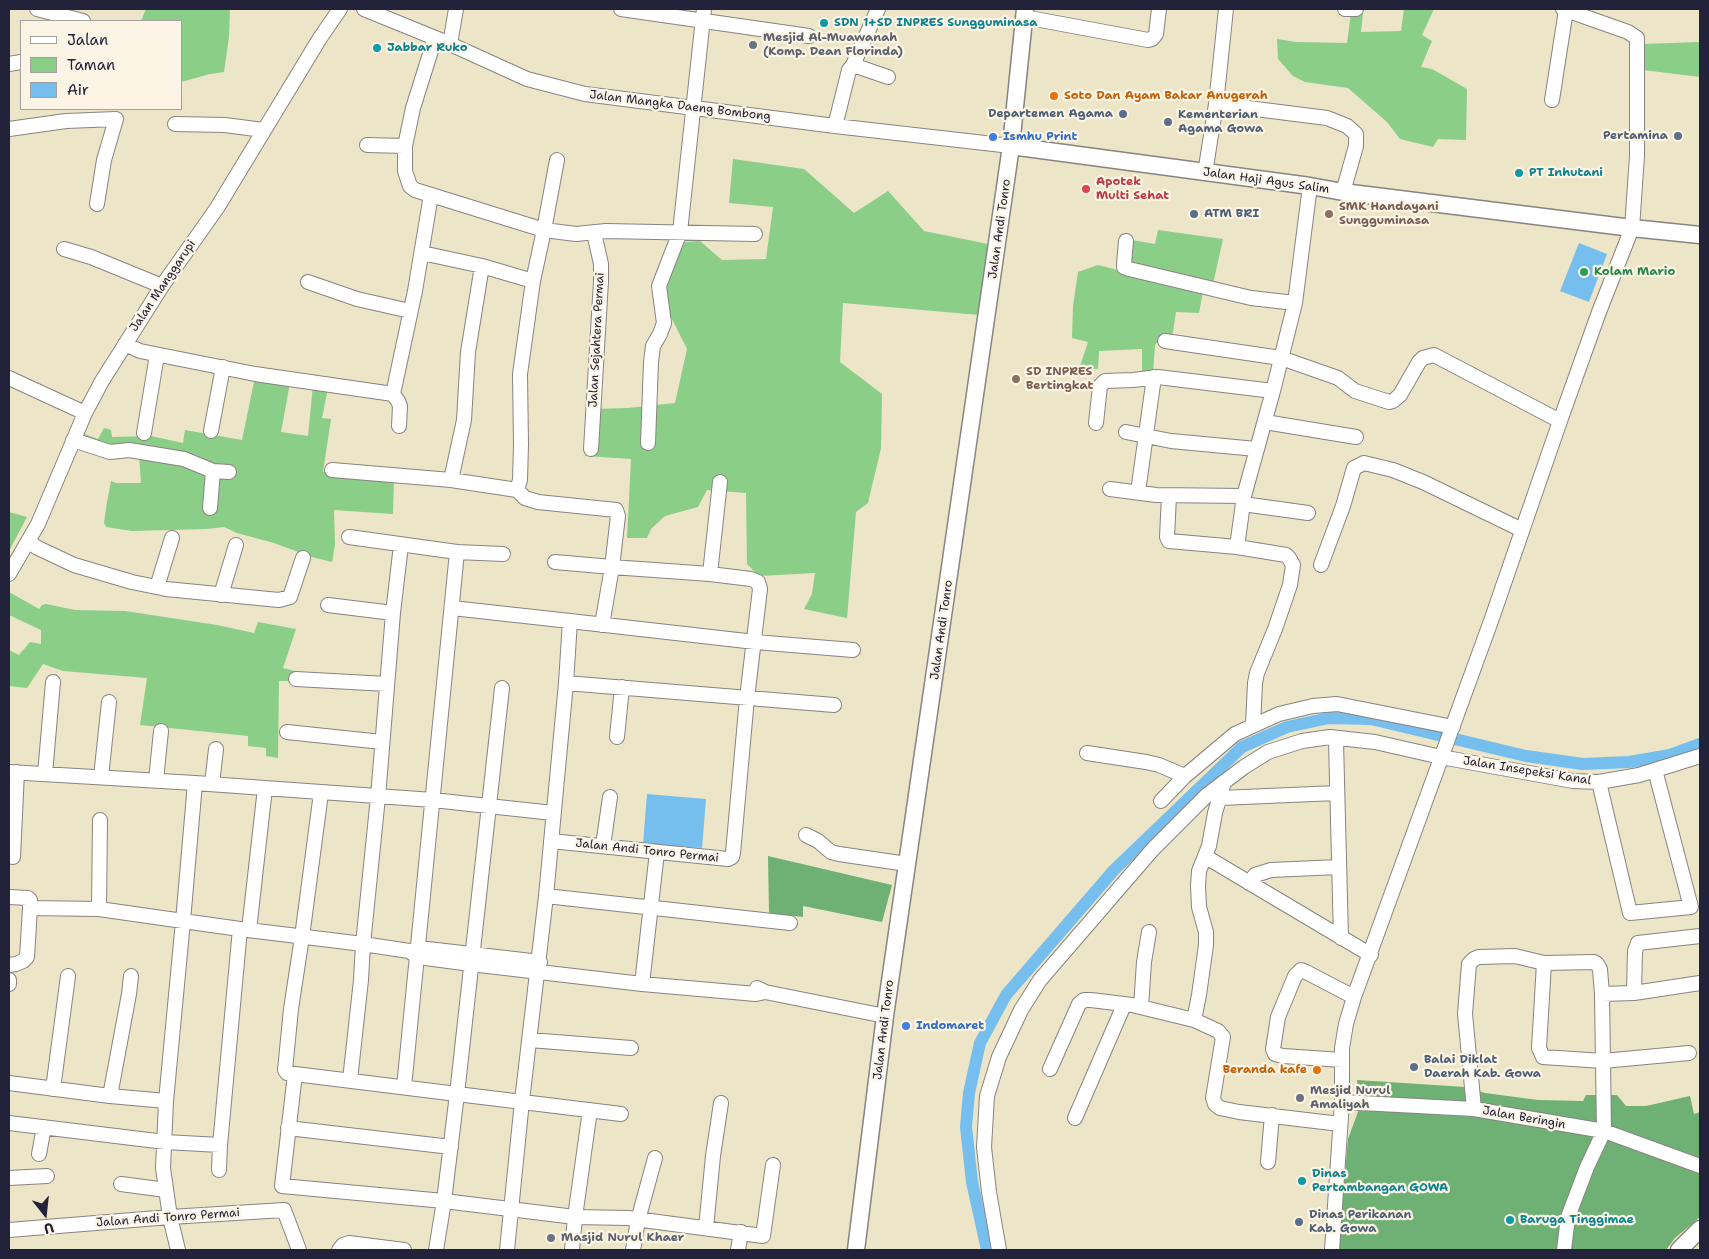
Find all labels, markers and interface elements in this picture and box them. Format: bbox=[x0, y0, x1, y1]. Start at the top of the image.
place label: SDN 1+SD INPRES Sungguminasa bbox=[834, 16, 1038, 30]
marker: SDN 1+SD INPRES Sungguminasa bbox=[818, 17, 830, 29]
legend bbox=[20, 20, 182, 110]
text: Jalan bbox=[67, 30, 108, 50]
place label: Mesjid Al-Muawanah (Komp. Dean Florinda) bbox=[763, 31, 903, 59]
marker: Mesjid Al-Muawanah (Komp. Dean Florinda) bbox=[747, 39, 759, 51]
place label: Jabbar Ruko bbox=[387, 41, 467, 55]
marker: Jabbar Ruko bbox=[371, 42, 383, 54]
text: Taman bbox=[67, 55, 115, 75]
text: Air bbox=[67, 80, 89, 100]
street label: Jalan Mangka Daeng Bombong bbox=[589, 88, 771, 124]
place label: Soto Dan Ayam Bakar Anugerah bbox=[1064, 89, 1268, 103]
marker: Soto Dan Ayam Bakar Anugerah bbox=[1048, 90, 1060, 102]
place label: Departemen Agama bbox=[988, 107, 1113, 121]
marker: Departemen Agama bbox=[1117, 108, 1129, 120]
place label: Kementerian Agama Gowa bbox=[1178, 108, 1263, 136]
marker: Kementerian Agama Gowa bbox=[1162, 116, 1174, 128]
place label: Pertamina bbox=[1603, 129, 1668, 143]
place label: Ismhu Print bbox=[1003, 130, 1077, 144]
marker: Pertamina bbox=[1672, 130, 1684, 142]
marker: Ismhu Print bbox=[987, 131, 999, 143]
street label: Jalan Haji Agus Salim bbox=[1202, 165, 1330, 197]
place label: PT Inhutani bbox=[1529, 166, 1603, 180]
marker: PT Inhutani bbox=[1513, 167, 1525, 179]
place label: Apotek Multi Sehat bbox=[1096, 175, 1169, 203]
street label: Jalan Andi Tonro bbox=[986, 178, 1014, 280]
marker: Apotek Multi Sehat bbox=[1080, 183, 1092, 195]
place label: SMK Handayani Sungguminasa bbox=[1339, 200, 1439, 228]
place label: ATM BRI bbox=[1204, 207, 1259, 221]
marker: ATM BRI bbox=[1188, 208, 1200, 220]
marker: SMK Handayani Sungguminasa bbox=[1323, 208, 1335, 220]
street label: Jalan Manggarupi bbox=[127, 237, 199, 335]
place label: Kolam Mario bbox=[1594, 265, 1675, 279]
marker: Kolam Mario bbox=[1578, 266, 1590, 278]
street label: Jalan Sejahtera Permai bbox=[586, 272, 608, 408]
place label: SD INPRES Bertingkat bbox=[1026, 365, 1093, 393]
marker: SD INPRES Bertingkat bbox=[1010, 373, 1022, 385]
street label: Jalan Andi Tonro bbox=[928, 579, 956, 681]
street label: Jalan Insepeksi Kanal bbox=[1462, 754, 1592, 788]
street label: Jalan Andi Tonro Permai bbox=[575, 836, 719, 866]
street label: Jalan Andi Tonro bbox=[871, 979, 897, 1081]
place label: Indomaret bbox=[916, 1019, 984, 1033]
marker: Indomaret bbox=[900, 1020, 912, 1032]
place label: Balai Diklat Daerah Kab. Gowa bbox=[1424, 1053, 1541, 1081]
marker: Balai Diklat Daerah Kab. Gowa bbox=[1408, 1061, 1420, 1073]
place label: Beranda kafe bbox=[1223, 1063, 1307, 1077]
marker: Beranda kafe bbox=[1311, 1064, 1323, 1076]
place label: Mesjid Nurul Amaliyah bbox=[1310, 1084, 1390, 1112]
marker: Mesjid Nurul Amaliyah bbox=[1294, 1092, 1306, 1104]
street label: Jalan Beringin bbox=[1481, 1104, 1567, 1132]
place label: Dinas Pertambangan GOWA bbox=[1312, 1167, 1448, 1195]
marker: Dinas Pertambangan GOWA bbox=[1296, 1175, 1308, 1187]
north arrow bbox=[20, 1189, 70, 1239]
street label: Jalan Andi Tonro Permai bbox=[96, 1206, 240, 1230]
place label: Dinas Perikanan Kab. Gowa bbox=[1309, 1208, 1412, 1236]
place label: Baruga Tinggimae bbox=[1520, 1213, 1634, 1227]
marker: Baruga Tinggimae bbox=[1504, 1214, 1516, 1226]
marker: Dinas Perikanan Kab. Gowa bbox=[1293, 1216, 1305, 1228]
text: U bbox=[42, 1218, 56, 1238]
place label: Masjid Nurul Khaer bbox=[561, 1231, 684, 1245]
marker: Masjid Nurul Khaer bbox=[545, 1232, 557, 1244]

